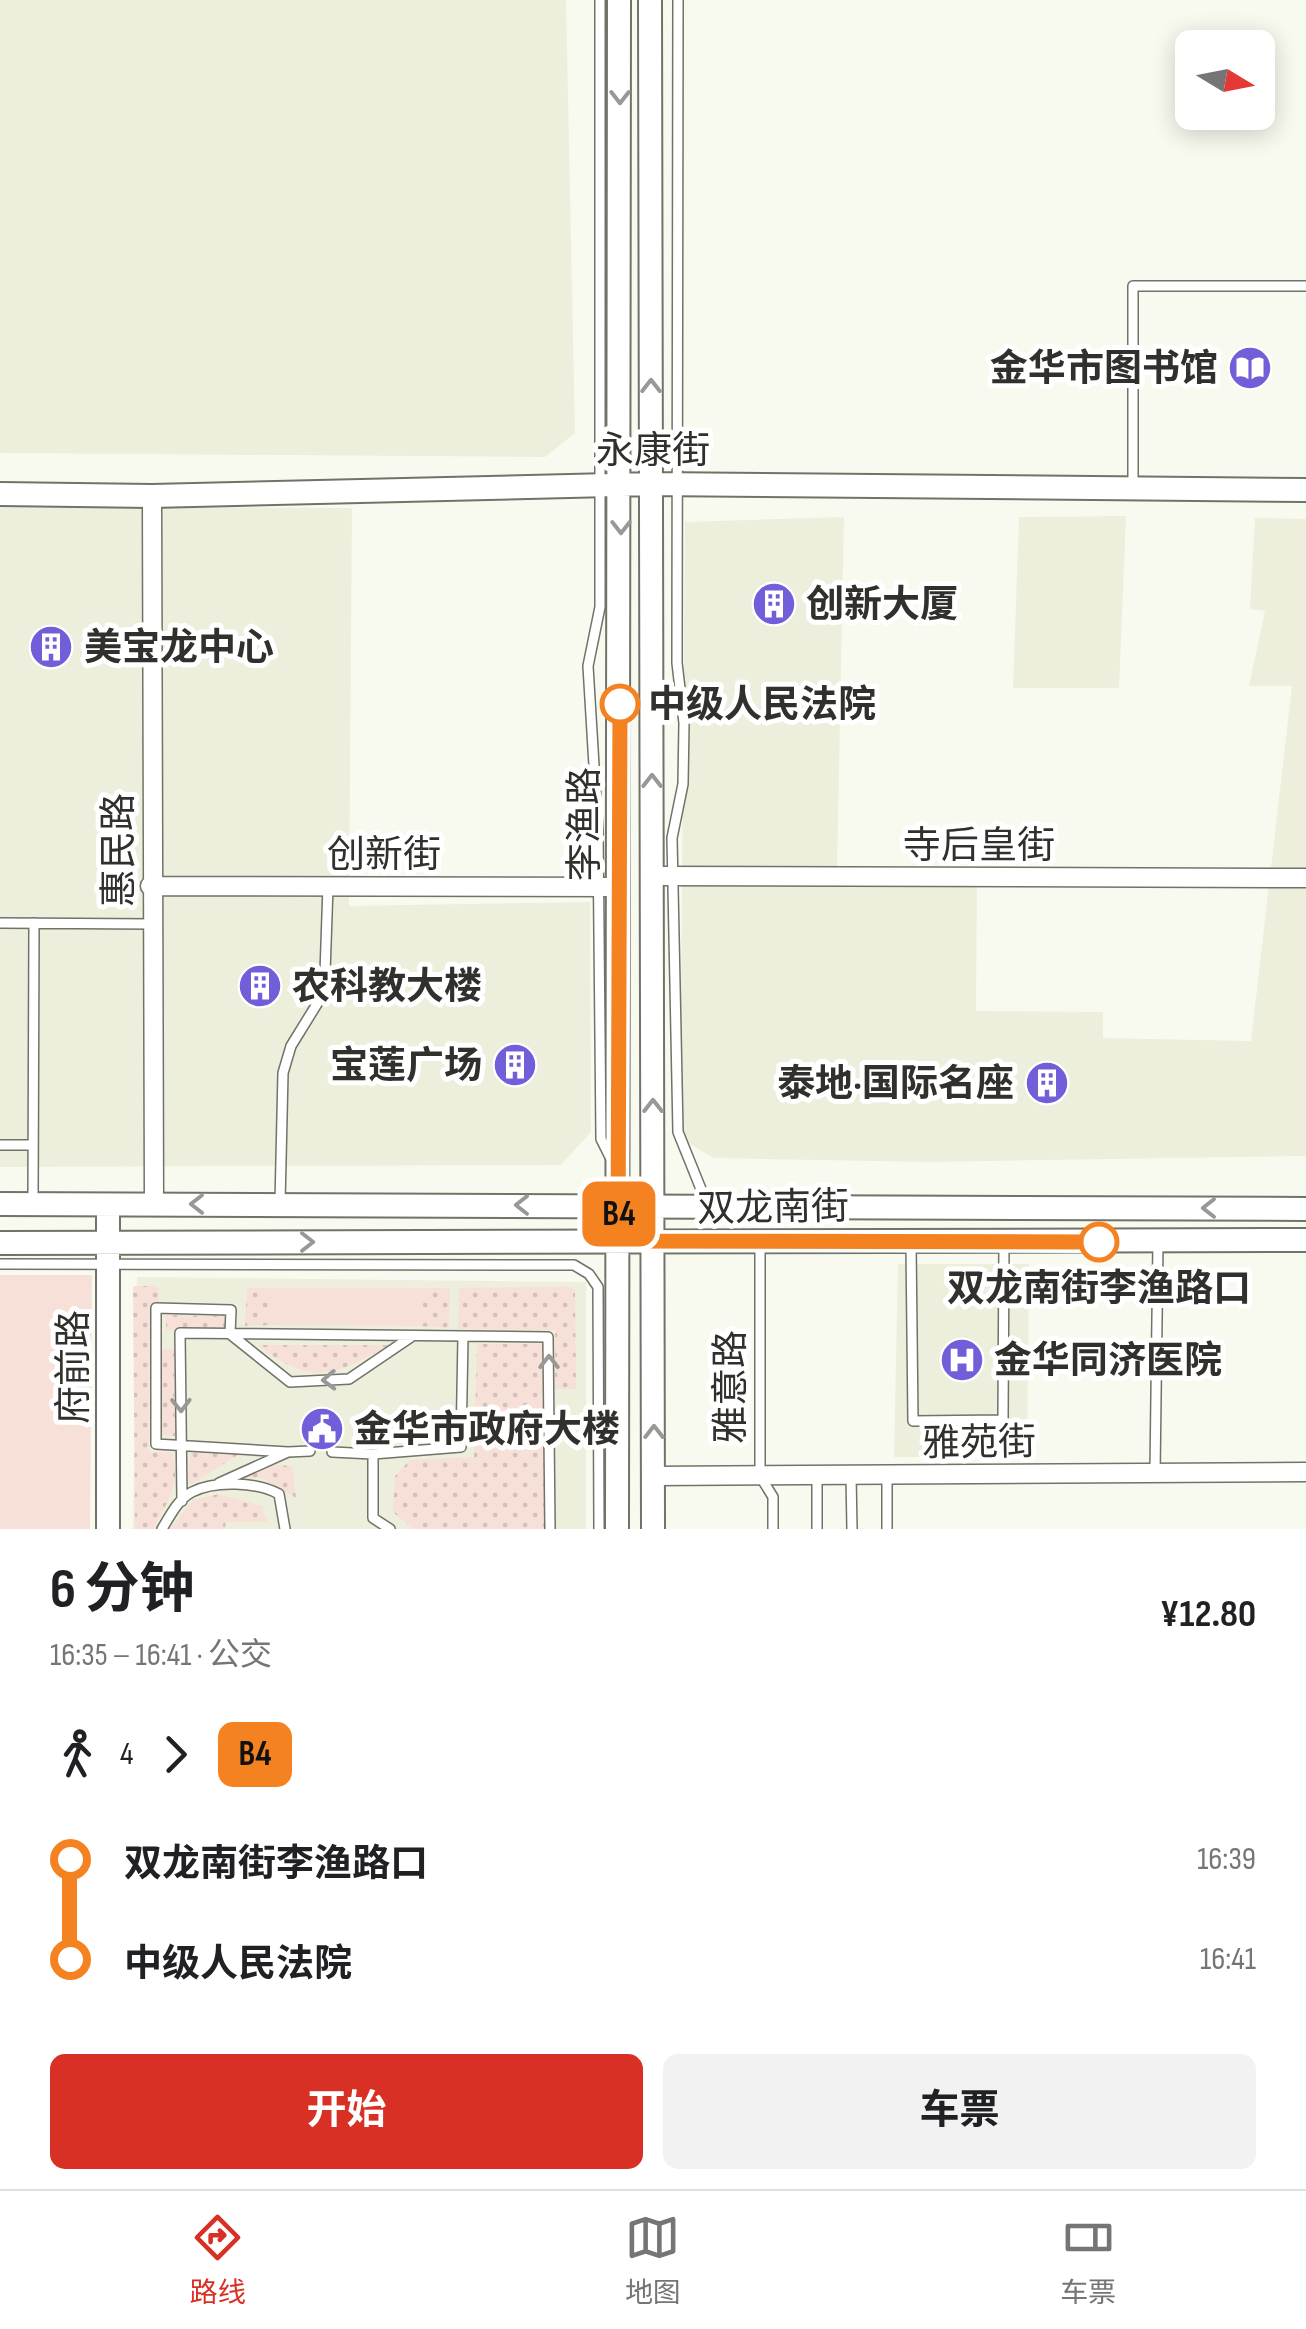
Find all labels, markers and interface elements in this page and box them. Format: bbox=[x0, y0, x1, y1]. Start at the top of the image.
north arrow bbox=[1175, 30, 1275, 130]
map controls bbox=[1175, 30, 1275, 130]
one-way arrow bbox=[609, 90, 631, 106]
library icon: 金华市图书馆 bbox=[1227, 345, 1273, 391]
place label: 金华市图书馆 bbox=[990, 347, 1218, 392]
one-way arrow bbox=[640, 378, 662, 394]
street label: 永康街 bbox=[596, 429, 710, 474]
one-way arrow bbox=[611, 520, 632, 536]
building icon: 创新大厦 bbox=[751, 581, 797, 627]
place label: 创新大厦 bbox=[806, 583, 958, 628]
building icon: 美宝龙中心 bbox=[28, 624, 74, 670]
place label: 美宝龙中心 bbox=[84, 626, 274, 671]
place label: 中级人民法院 bbox=[648, 683, 876, 728]
marker: 中级人民法院 bbox=[601, 685, 639, 723]
street label: 李渔路 bbox=[563, 767, 608, 881]
one-way arrow bbox=[641, 773, 663, 788]
street label: 惠民路 bbox=[97, 793, 142, 907]
street label: 寺后皇街 bbox=[903, 824, 1055, 869]
street label: 创新街 bbox=[327, 833, 441, 878]
building icon: 农科教大楼 bbox=[237, 963, 283, 1009]
place label: 农科教大楼 bbox=[292, 965, 482, 1010]
building icon: 宝莲广场 bbox=[492, 1042, 538, 1088]
place label: 宝莲广场 bbox=[330, 1044, 482, 1089]
building icon: 泰地·国际名座 bbox=[1024, 1060, 1070, 1106]
place label: 泰地·国际名座 bbox=[777, 1062, 1014, 1107]
one-way arrow bbox=[642, 1098, 664, 1114]
line badge: B4 bbox=[574, 1182, 664, 1246]
street label: 双龙南街 bbox=[697, 1185, 849, 1232]
one-way arrow bbox=[188, 1193, 204, 1215]
text: B4 bbox=[602, 1193, 636, 1236]
one-way arrow bbox=[513, 1194, 528, 1216]
one-way arrow bbox=[1200, 1197, 1216, 1219]
marker: 双龙南街李渔路口 bbox=[1080, 1223, 1118, 1261]
one-way arrow bbox=[300, 1231, 316, 1253]
place label: 双龙南街李渔路口 bbox=[947, 1267, 1251, 1312]
street label: 府前路 bbox=[52, 1310, 97, 1424]
street label: 雅意路 bbox=[709, 1330, 754, 1444]
hospital icon: 金华同济医院 bbox=[939, 1337, 985, 1383]
place label: 金华同济医院 bbox=[994, 1339, 1222, 1384]
one-way arrow bbox=[538, 1353, 560, 1368]
one-way arrow bbox=[321, 1369, 337, 1390]
one-way arrow bbox=[170, 1398, 192, 1414]
public building icon: 金华市政府大楼 bbox=[299, 1406, 345, 1452]
place label: 金华市政府大楼 bbox=[354, 1408, 620, 1453]
street label: 雅苑街 bbox=[922, 1420, 1036, 1467]
one-way arrow bbox=[643, 1423, 664, 1439]
text: 6 分钟 bbox=[50, 1557, 195, 1624]
text: ¥12.80 bbox=[1160, 1592, 1256, 1637]
text: 16:35 – 16:41 · 公交 bbox=[50, 1636, 272, 1675]
icon: walk bbox=[50, 1727, 105, 1782]
icon: forward bbox=[148, 1727, 203, 1782]
text: B4 bbox=[238, 1733, 272, 1776]
text: 4 bbox=[120, 1735, 133, 1774]
text: 16:39 bbox=[1197, 1840, 1256, 1879]
text: 双龙南街李渔路口 bbox=[124, 1842, 428, 1887]
text: 16:41 bbox=[1200, 1940, 1256, 1979]
text: 中级人民法院 bbox=[124, 1942, 352, 1987]
button: 开始 bbox=[50, 2054, 643, 2169]
button: 车票 bbox=[663, 2054, 1256, 2169]
tab: 路线 bbox=[190, 2210, 246, 2310]
tab: 地图 bbox=[625, 2210, 681, 2310]
tab: 车票 bbox=[1060, 2210, 1116, 2310]

